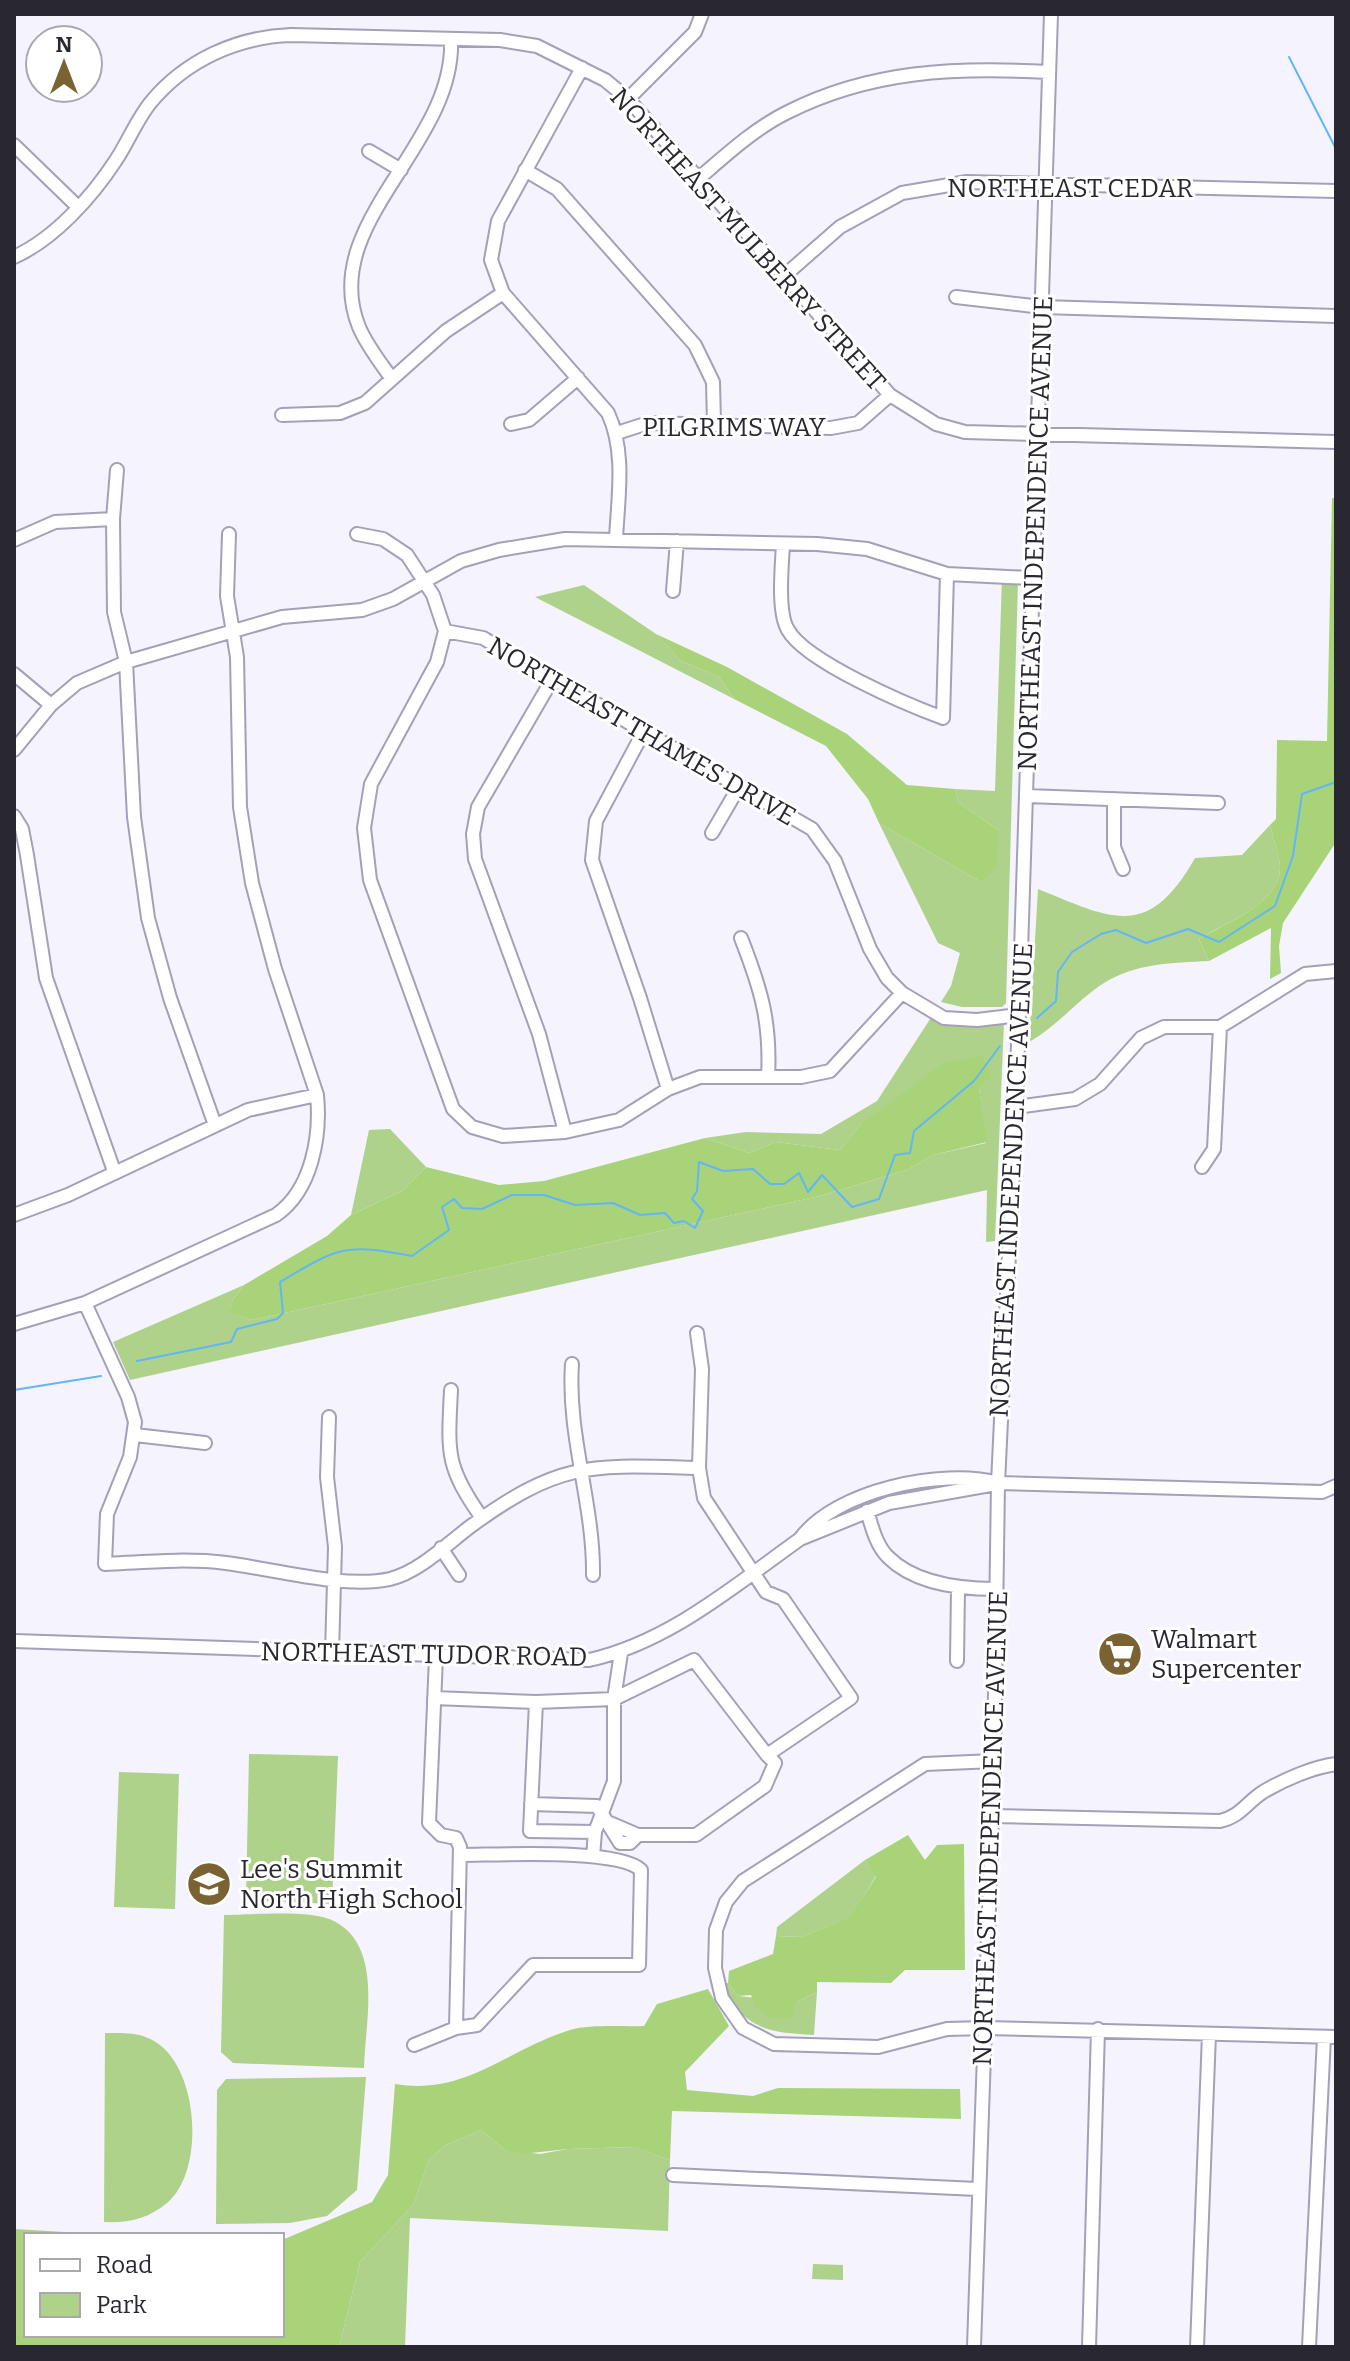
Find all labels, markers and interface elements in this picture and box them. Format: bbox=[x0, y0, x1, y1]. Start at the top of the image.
north arrow bbox=[24, 24, 104, 104]
text: N bbox=[56, 31, 73, 58]
street label: NORTHEAST MULBERRY STREET bbox=[603, 82, 892, 397]
street label: NORTHEAST CEDAR bbox=[947, 173, 1193, 204]
street label: NORTHEAST INDEPENDENCE AVENUE bbox=[1012, 295, 1059, 771]
street label: PILGRIMS WAY bbox=[642, 412, 826, 443]
street label: NORTHEAST THAMES DRIVE bbox=[482, 630, 801, 832]
street label: NORTHEAST INDEPENDENCE AVENUE bbox=[984, 942, 1039, 1418]
street label: NORTHEAST INDEPENDENCE AVENUE bbox=[967, 1590, 1014, 2066]
place label: Walmart Supercenter bbox=[1151, 1624, 1302, 1685]
supermarket icon: Walmart Supercenter bbox=[1096, 1630, 1144, 1678]
street label: NORTHEAST TUDOR ROAD bbox=[260, 1636, 588, 1673]
place label: Lee's Summit North High School bbox=[240, 1854, 463, 1915]
school or university icon: Lee's Summit North High School bbox=[185, 1860, 233, 1908]
legend bbox=[24, 2233, 284, 2337]
text: Road bbox=[96, 2251, 152, 2279]
text: Park bbox=[96, 2291, 147, 2319]

